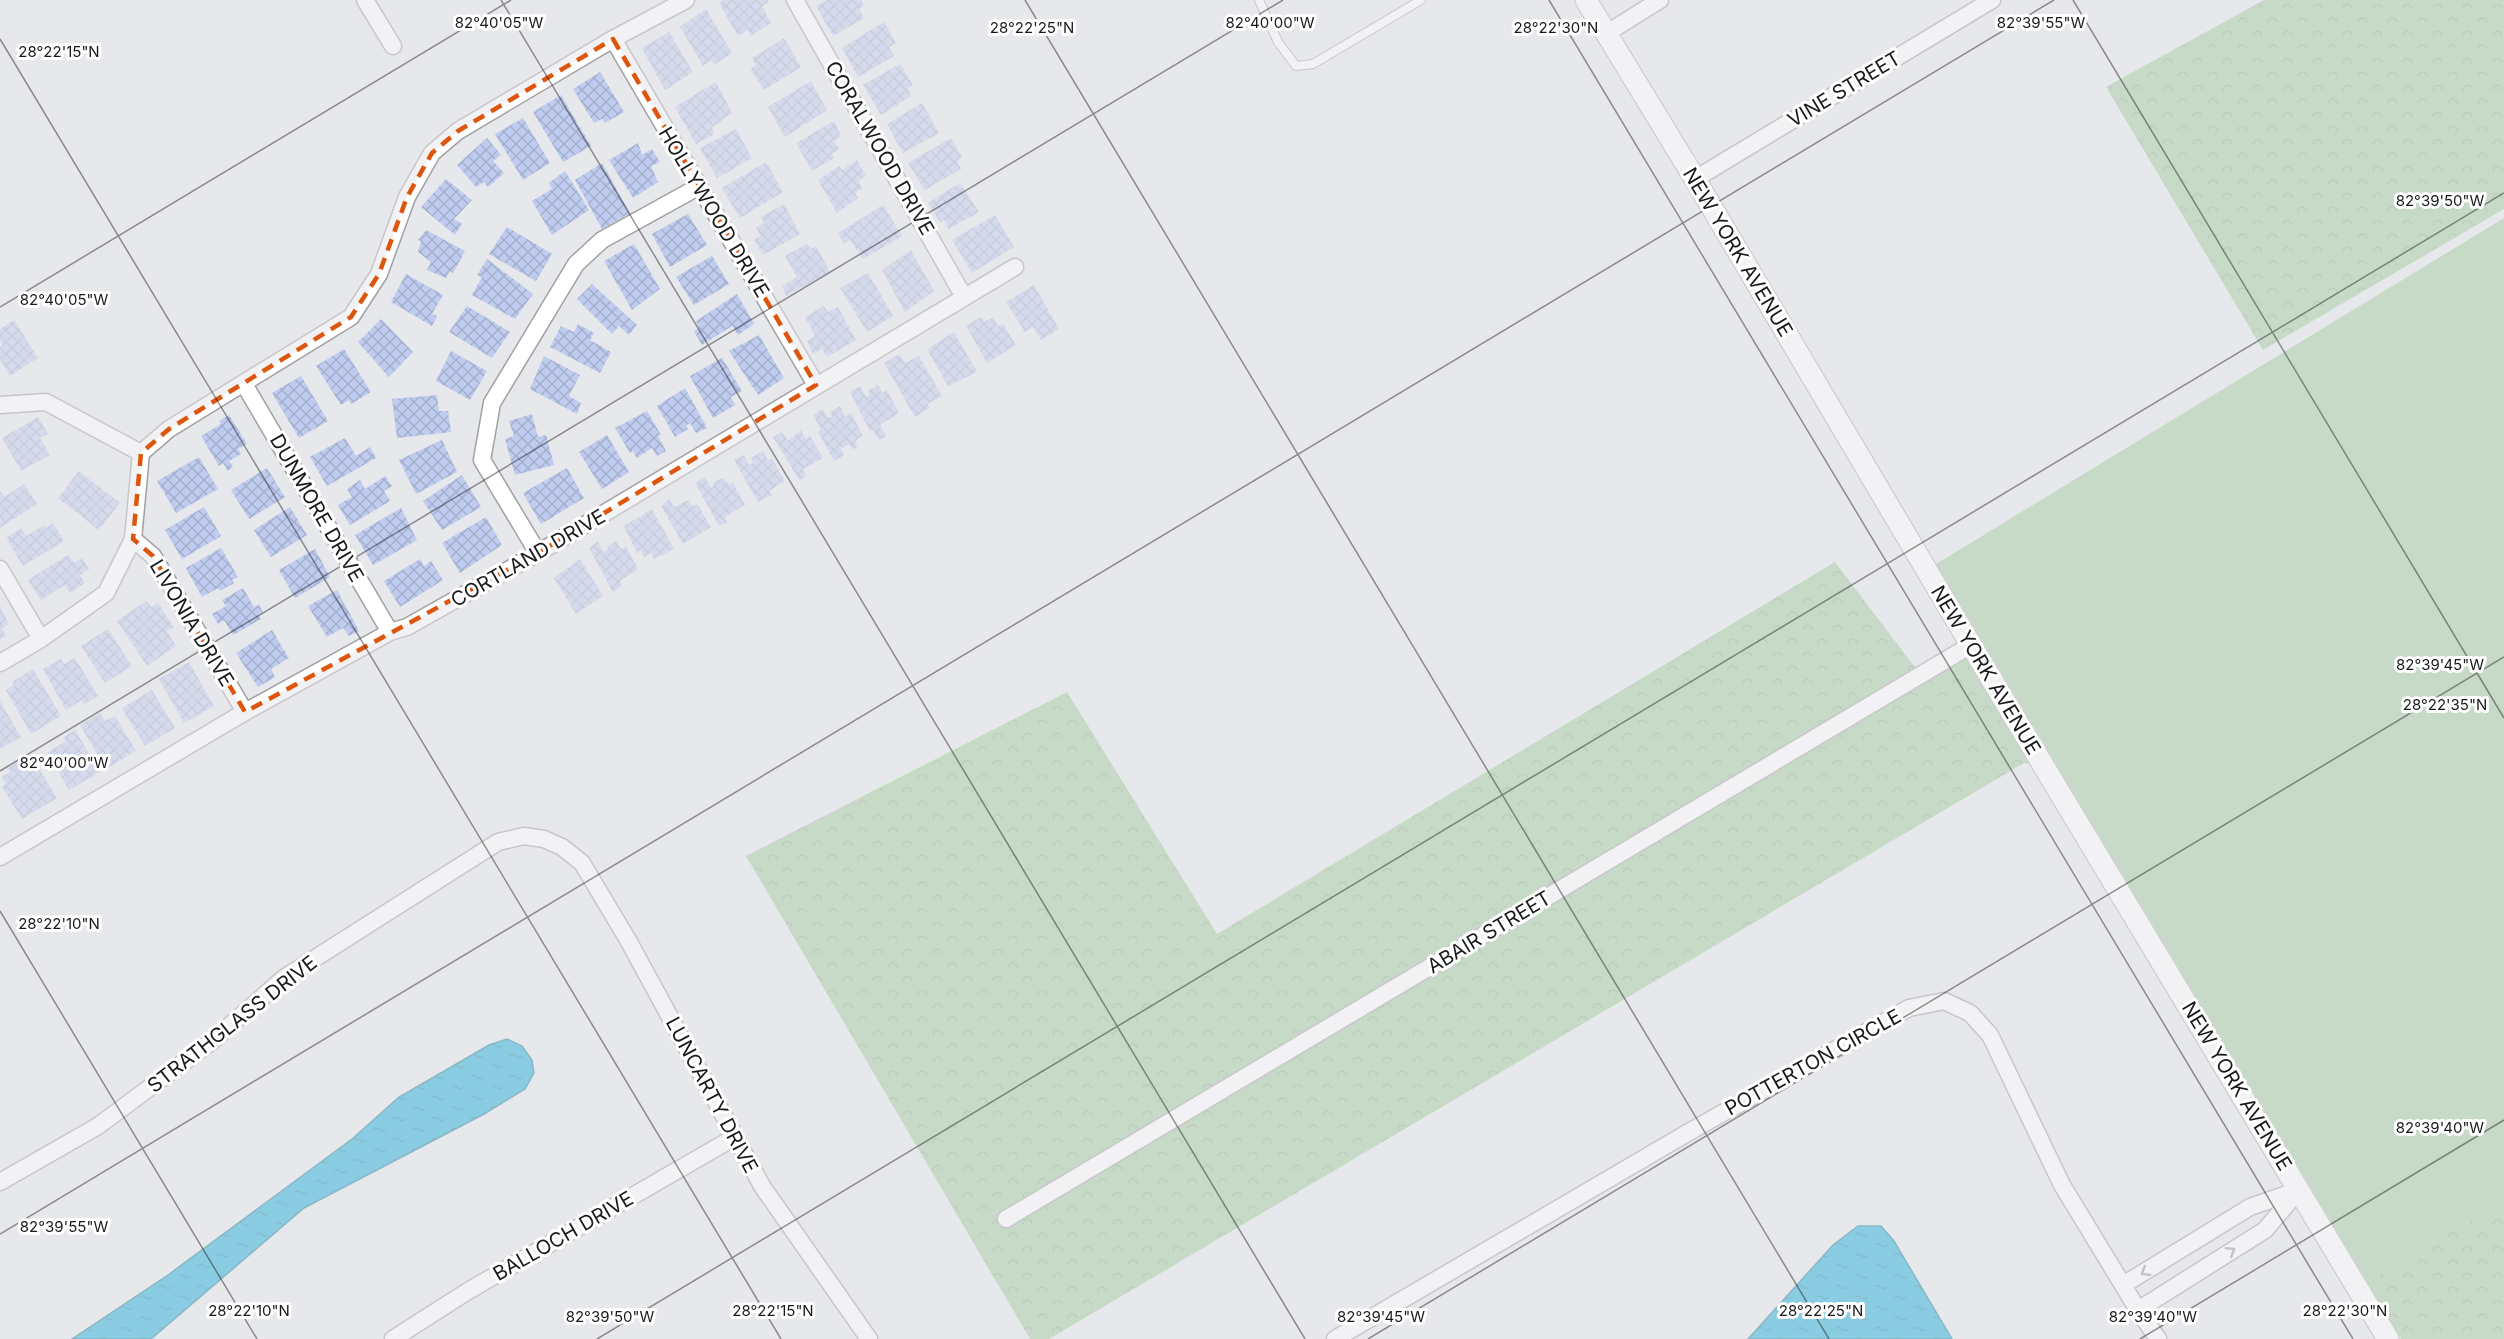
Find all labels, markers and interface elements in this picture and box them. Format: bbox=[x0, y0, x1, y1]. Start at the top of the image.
text: 82°40'05"W bbox=[455, 13, 544, 32]
text: 82°40'00"W bbox=[1226, 13, 1315, 32]
text: 82°39'55"W bbox=[1997, 13, 2085, 32]
text: 28°22'25"N bbox=[990, 18, 1074, 37]
text: 28°22'30"N bbox=[1514, 18, 1598, 37]
text: 28°22'15"N bbox=[18, 42, 100, 61]
street label: VINE STREET bbox=[1783, 46, 1905, 132]
street label: CORALWOOD DRIVE bbox=[820, 57, 940, 239]
street label: HOLLYWOOD DRIVE bbox=[654, 122, 774, 302]
street label: NEW YORK AVENUE bbox=[1678, 163, 1798, 341]
text: 82°39'50"W bbox=[2396, 191, 2485, 210]
text: 82°40'05"W bbox=[20, 290, 109, 309]
street label: DUNMORE DRIVE bbox=[265, 430, 369, 586]
street label: CORTLAND DRIVE bbox=[446, 504, 610, 612]
street label: LIVONIA DRIVE bbox=[145, 555, 239, 691]
street label: NEW YORK AVENUE bbox=[1926, 581, 2046, 759]
text: 82°39'45"W bbox=[2396, 655, 2484, 674]
text: 28°22'35"N bbox=[2403, 695, 2487, 714]
text: 82°40'00"W bbox=[20, 753, 109, 772]
street label: ABAIR STREET bbox=[1423, 886, 1555, 978]
text: 28°22'10"N bbox=[18, 914, 100, 933]
street label: STRATHGLASS DRIVE bbox=[143, 950, 321, 1098]
street label: NEW YORK AVENUE bbox=[2177, 997, 2297, 1175]
street label: POTTERTON CIRCLE bbox=[1721, 1004, 1905, 1120]
street label: LUNCARTY DRIVE bbox=[661, 1013, 763, 1177]
text: 82°39'40"W bbox=[2396, 1118, 2484, 1137]
street label: BALLOCH DRIVE bbox=[489, 1186, 637, 1286]
text: 82°39'55"W bbox=[20, 1217, 108, 1236]
one-way arrow bbox=[2225, 1247, 2235, 1259]
one-way arrow bbox=[2141, 1264, 2151, 1276]
text: 28°22'10"N bbox=[208, 1301, 290, 1320]
text: 28°22'15"N bbox=[732, 1301, 814, 1320]
text: 28°22'25"N bbox=[1779, 1301, 1863, 1320]
text: 28°22'30"N bbox=[2303, 1301, 2387, 1320]
text: 82°39'50"W bbox=[566, 1307, 655, 1326]
text: 82°39'45"W bbox=[1337, 1307, 1425, 1326]
text: 82°39'40"W bbox=[2109, 1307, 2197, 1326]

